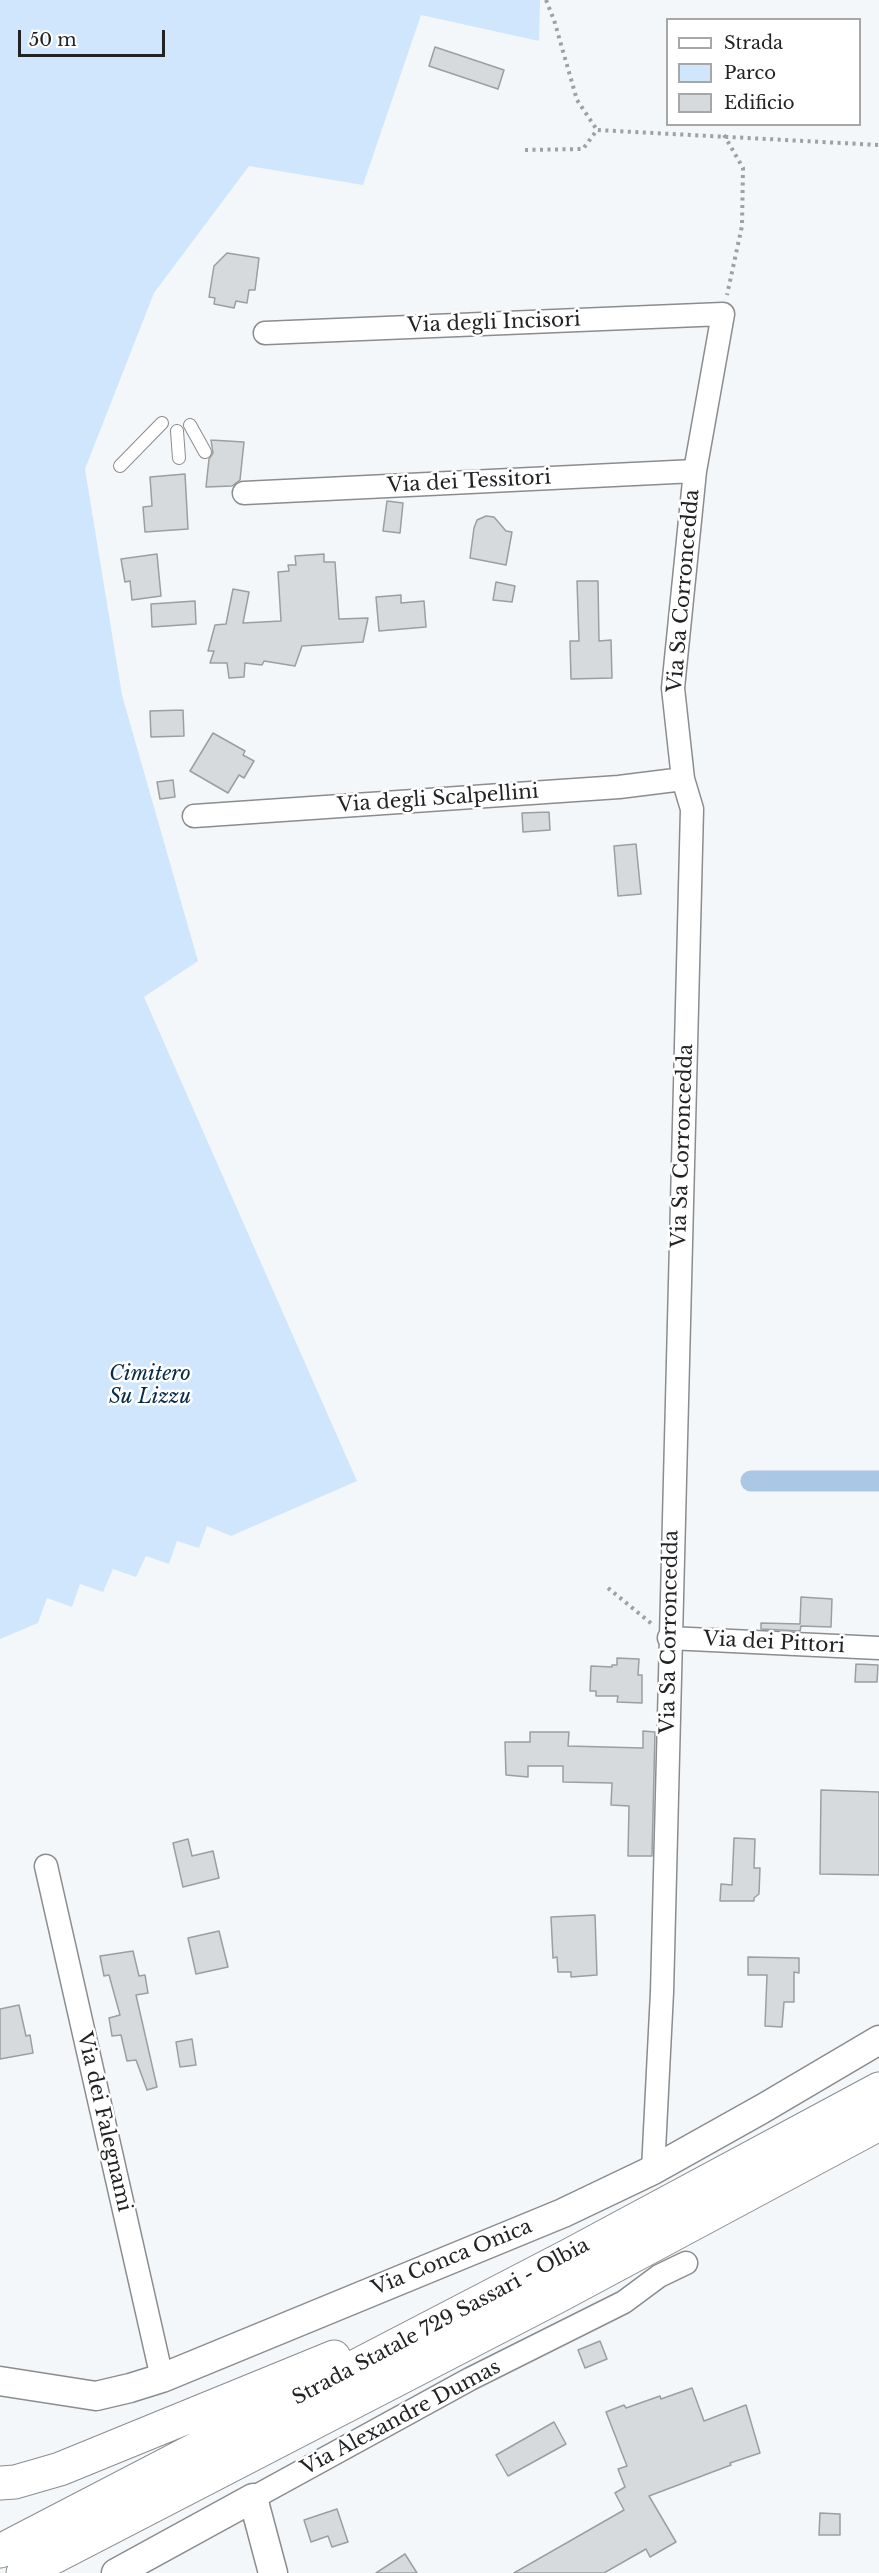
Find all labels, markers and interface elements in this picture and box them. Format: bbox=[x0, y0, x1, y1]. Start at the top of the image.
scale bar bbox=[21, 18, 168, 56]
legend bbox=[666, 18, 861, 126]
text: 50 m bbox=[29, 29, 77, 51]
text: Strada bbox=[724, 32, 783, 54]
text: Parco bbox=[724, 62, 776, 84]
text: Edificio bbox=[724, 92, 795, 114]
street label: Via degli Incisori bbox=[407, 308, 581, 338]
street label: Via dei Tessitori bbox=[386, 466, 552, 498]
street label: Via Sa Corroncedda bbox=[663, 488, 705, 694]
street label: Via degli Scalpellini bbox=[337, 780, 539, 818]
street label: Via Sa Corroncedda bbox=[667, 1044, 699, 1248]
park label: Cimitero Su Lizzu bbox=[109, 1362, 191, 1409]
street label: Via Sa Corroncedda bbox=[656, 1530, 684, 1734]
street label: Via dei Pittori bbox=[703, 1627, 845, 1659]
street label: Via dei Falegnami bbox=[72, 2030, 136, 2214]
street label: Via Conca Onica bbox=[368, 2215, 536, 2301]
street label: Strada Statale 729 Sassari - Olbia bbox=[289, 2233, 593, 2411]
street label: Via Alexandre Dumas bbox=[297, 2355, 505, 2481]

